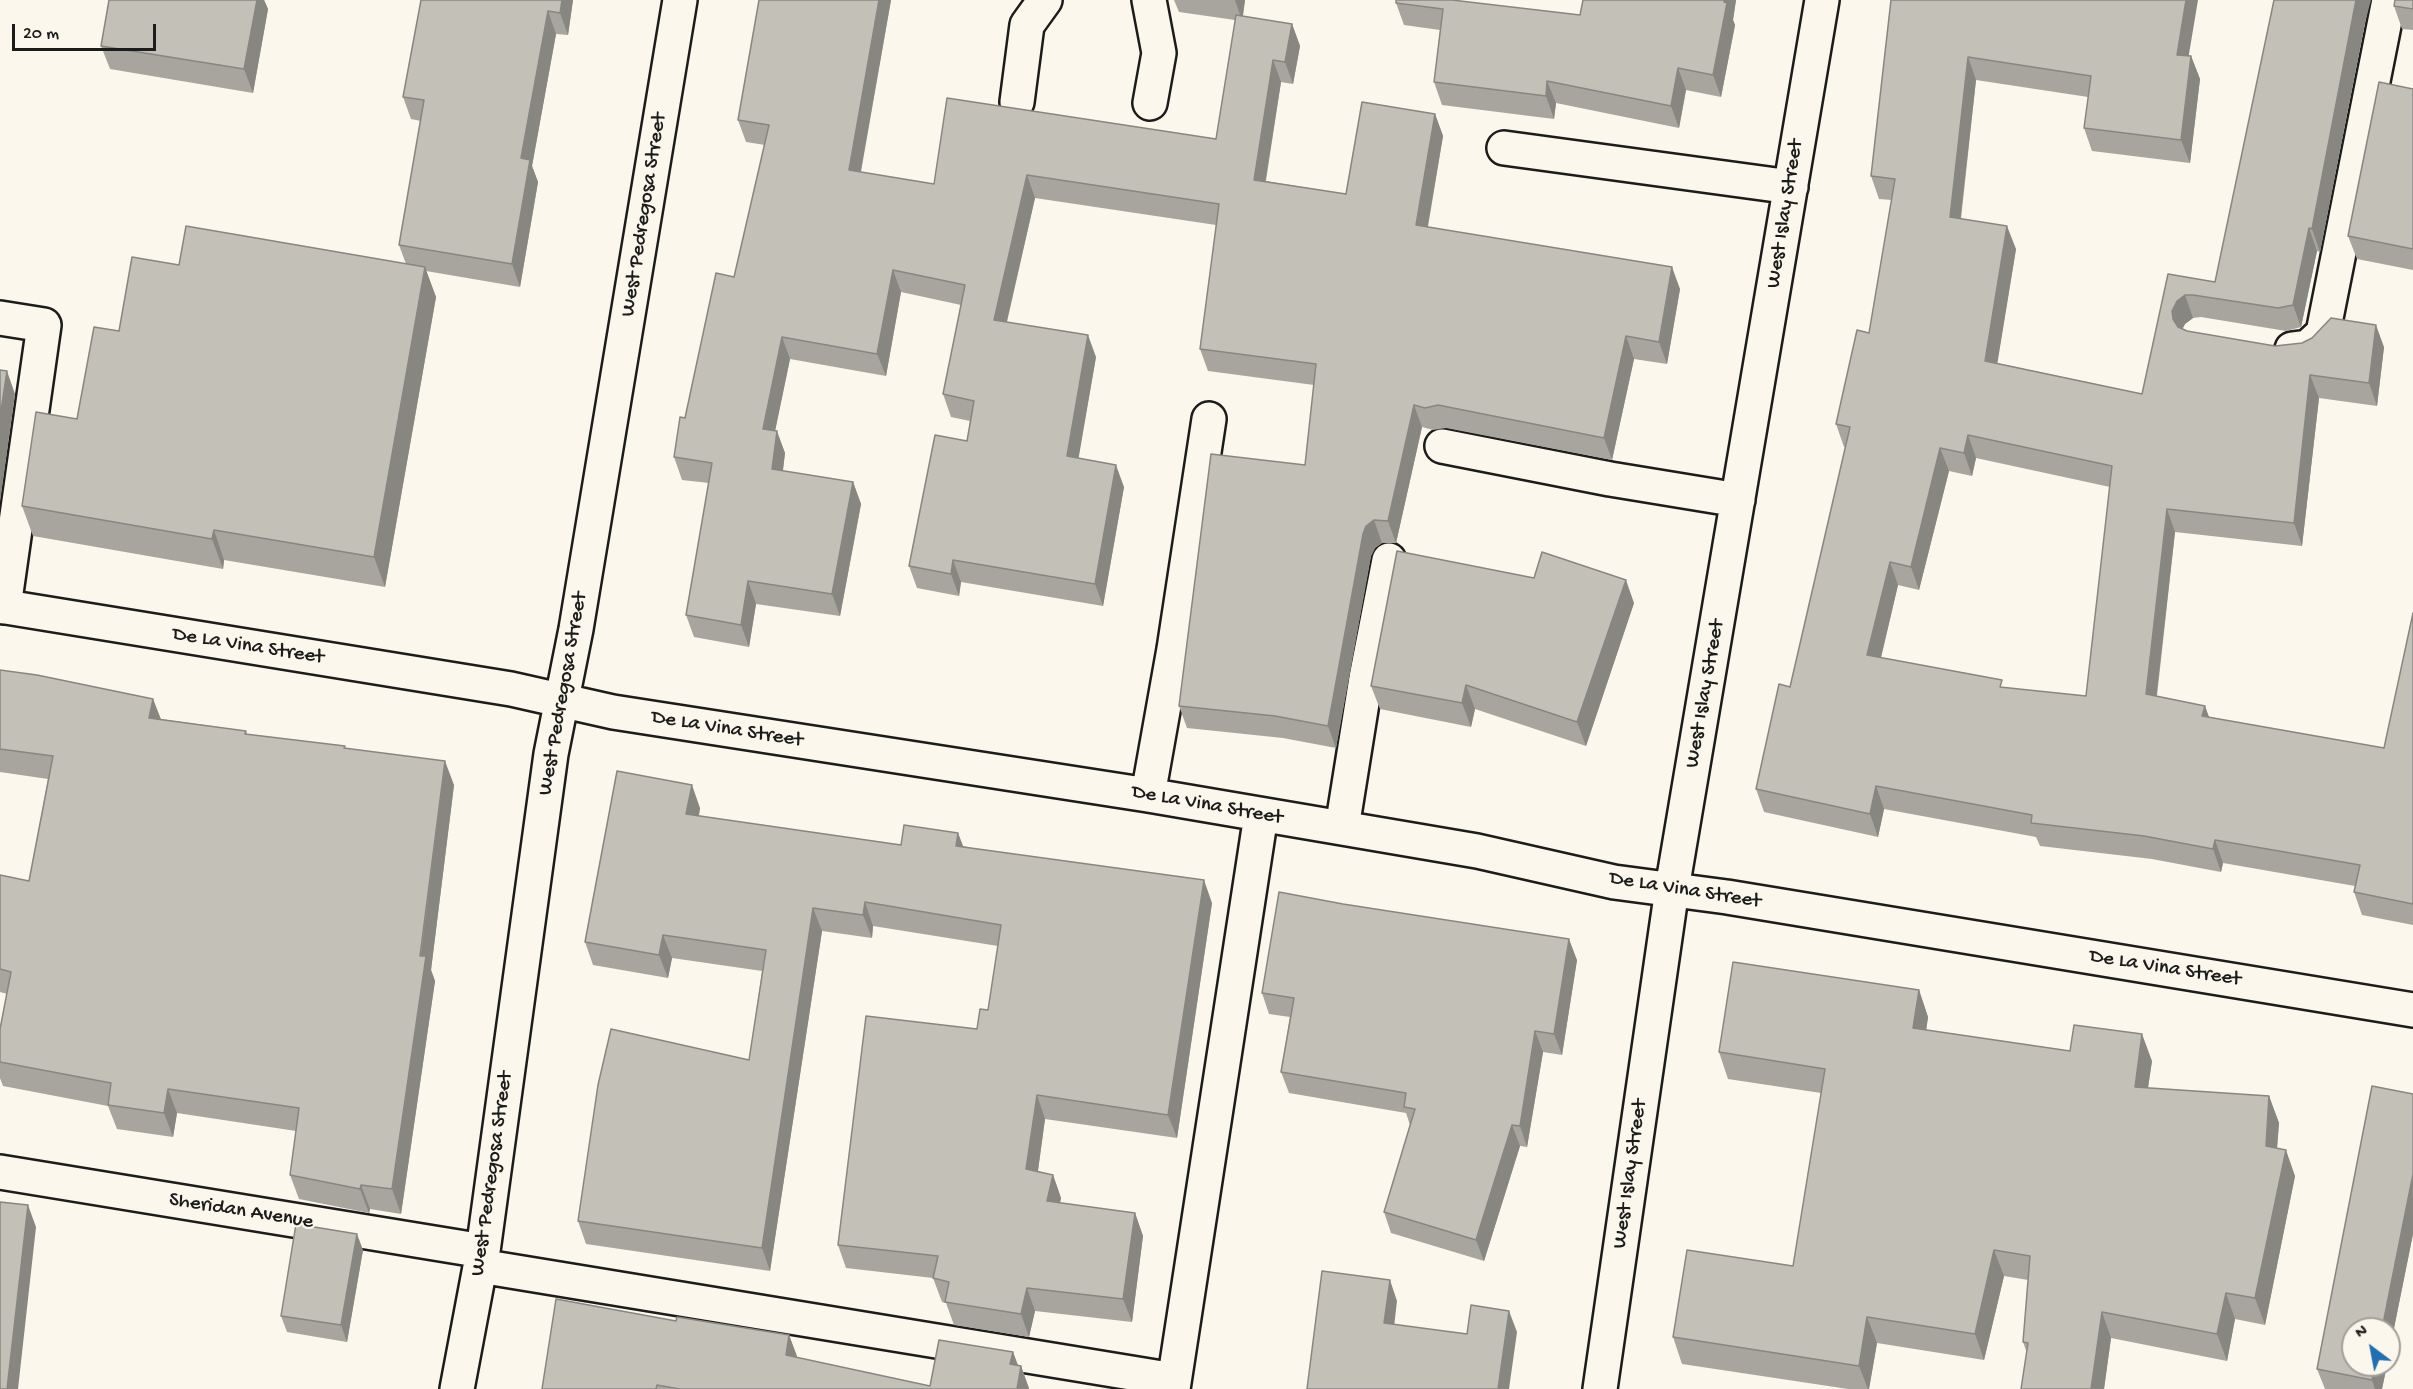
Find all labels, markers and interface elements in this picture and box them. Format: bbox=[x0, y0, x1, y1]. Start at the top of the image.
scale bar bbox=[15, 12, 159, 50]
text: 20 m bbox=[23, 24, 59, 45]
street label: West Pedregosa Street bbox=[616, 111, 674, 319]
street label: West Islay Street bbox=[1762, 138, 1810, 290]
street label: West Pedregosa Street bbox=[534, 590, 594, 798]
street label: West Islay Street bbox=[1681, 618, 1731, 770]
street label: De La Vina Street bbox=[171, 623, 325, 671]
street label: De La Vina Street bbox=[650, 706, 804, 754]
street label: De La Vina Street bbox=[1130, 780, 1284, 832]
street label: De La Vina Street bbox=[1608, 867, 1762, 915]
street label: De La Vina Street bbox=[2088, 945, 2242, 993]
street label: West Pedregosa Street bbox=[466, 1070, 520, 1278]
street label: West Islay Street bbox=[1608, 1098, 1654, 1250]
street label: Sheridan Avenue bbox=[167, 1188, 315, 1236]
north arrow bbox=[2341, 1317, 2401, 1377]
text: N bbox=[2353, 1322, 2372, 1344]

